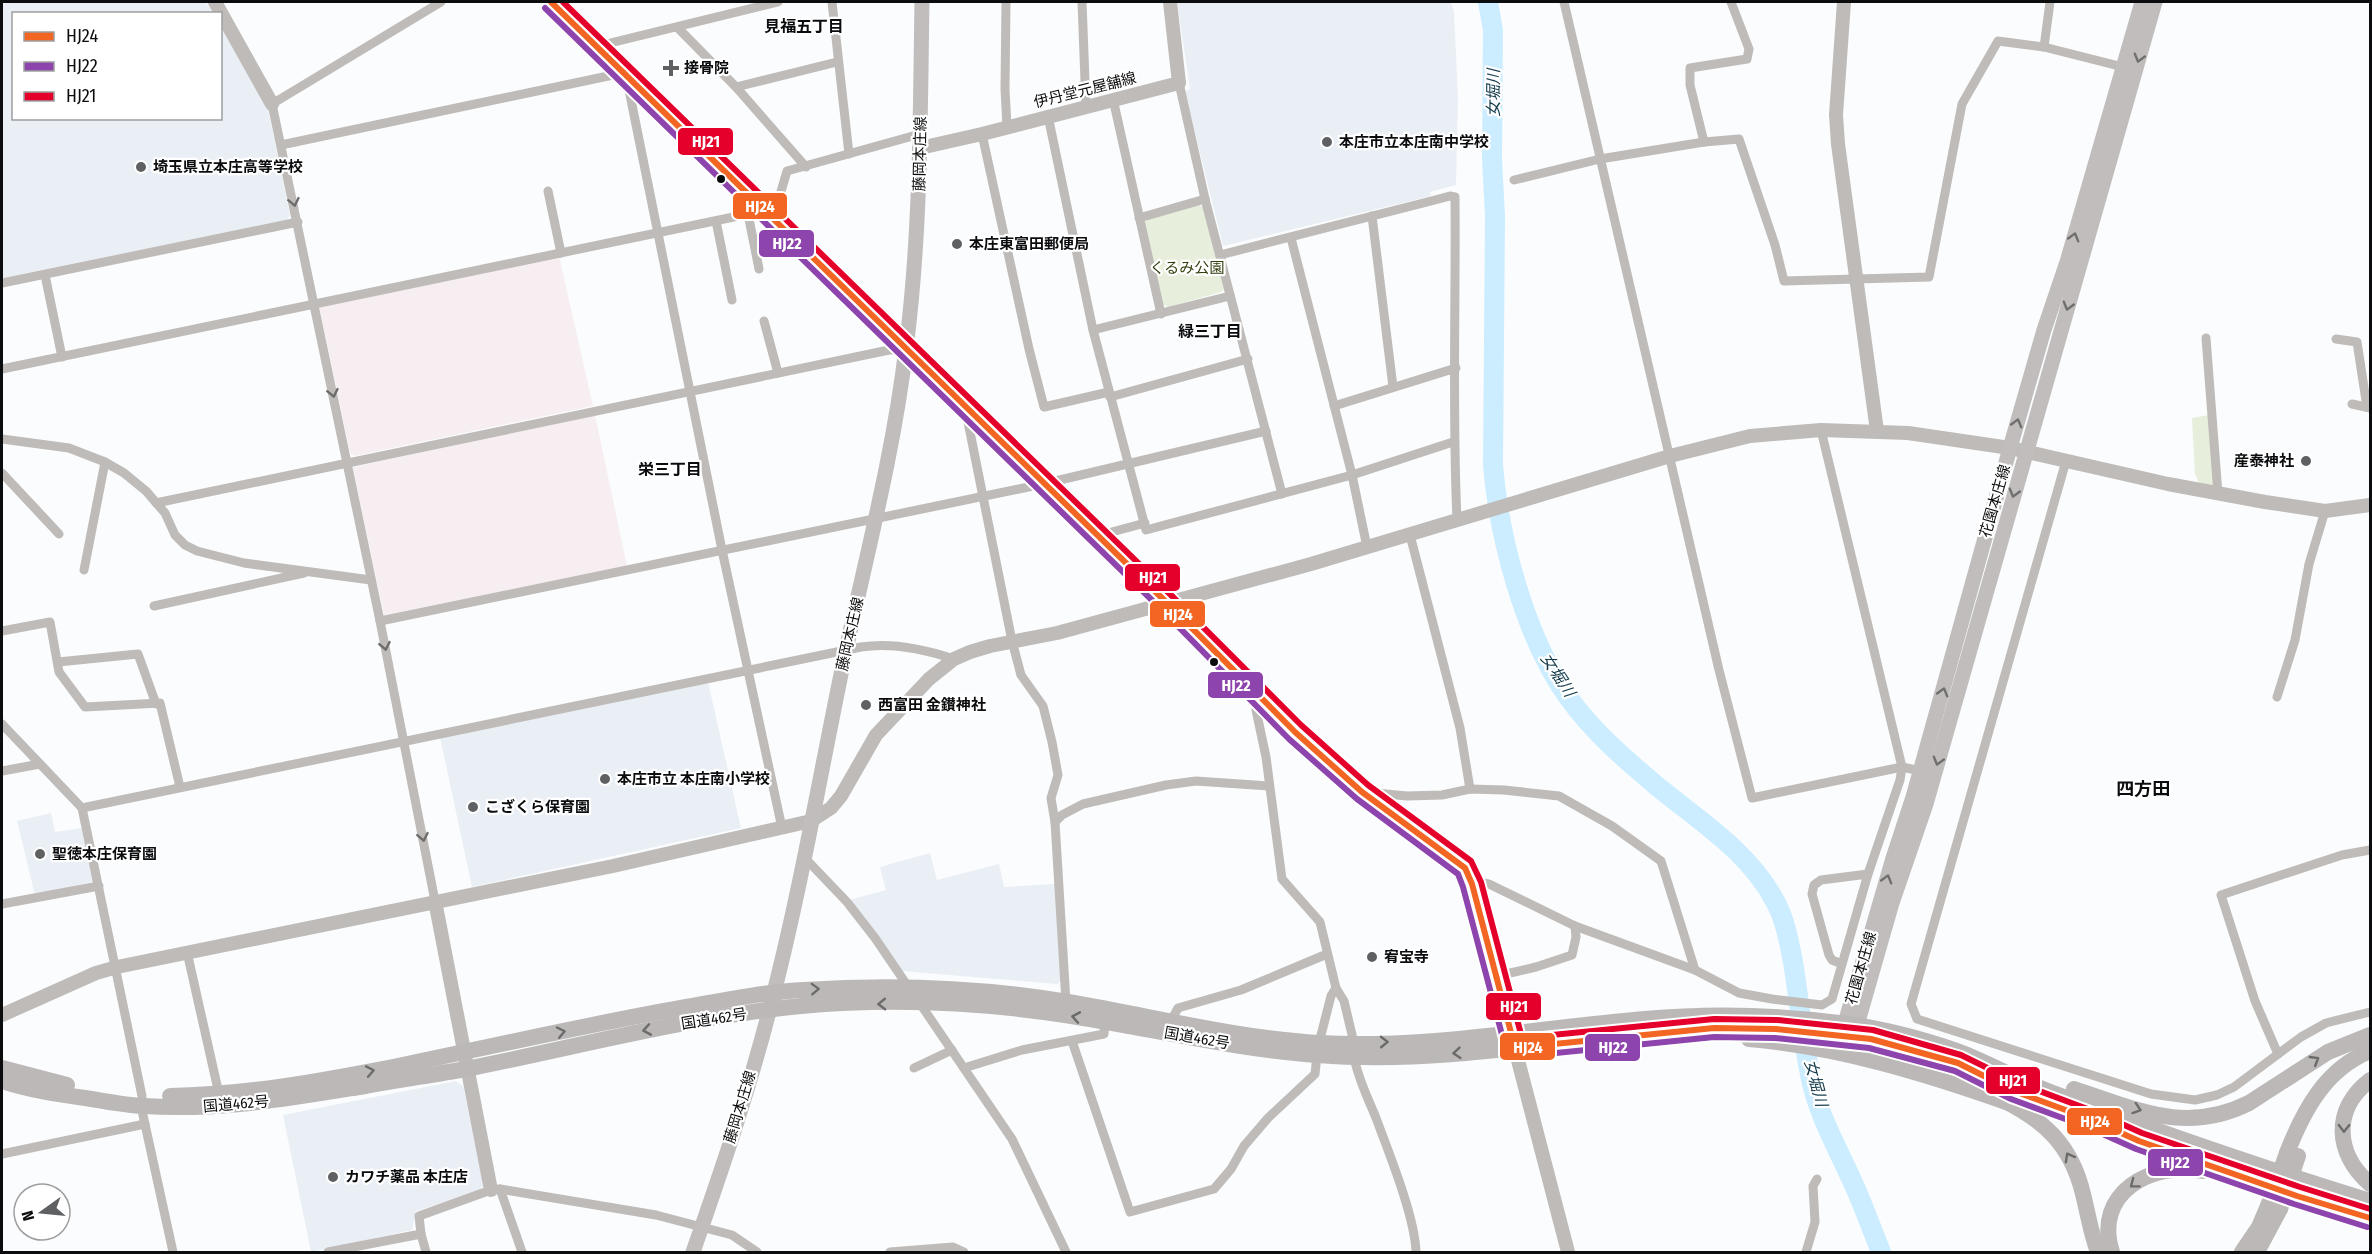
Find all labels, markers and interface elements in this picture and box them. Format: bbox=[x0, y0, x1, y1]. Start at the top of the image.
legend bbox=[12, 12, 222, 120]
district label: 見福五丁目 bbox=[764, 17, 844, 36]
text: HJ24 bbox=[66, 25, 98, 47]
one-way arrow bbox=[2134, 52, 2146, 63]
text: HJ22 bbox=[66, 55, 98, 77]
marker: 接骨院 bbox=[662, 59, 680, 77]
place label: 接骨院 bbox=[684, 59, 729, 77]
water label: 女堀川 bbox=[1484, 67, 1503, 117]
street label: 伊丹堂元屋舗線 bbox=[1032, 69, 1138, 111]
text: HJ21 bbox=[66, 85, 96, 107]
street label: 藤岡本庄線 bbox=[910, 116, 930, 192]
line badge: HJ21 bbox=[677, 127, 734, 156]
text: HJ21 bbox=[692, 132, 720, 151]
place label: 本庄市立本庄南中学校 bbox=[1339, 133, 1489, 151]
marker: 本庄市立本庄南中学校 bbox=[1320, 135, 1334, 149]
place label: 埼玉県立本庄高等学校 bbox=[153, 158, 303, 176]
marker: 埼玉県立本庄高等学校 bbox=[134, 160, 148, 174]
unlabelled marker bbox=[715, 173, 727, 185]
line badge: HJ24 bbox=[732, 192, 788, 220]
one-way arrow bbox=[286, 197, 299, 207]
text: HJ24 bbox=[745, 197, 775, 216]
line badge: HJ22 bbox=[758, 229, 815, 258]
one-way arrow bbox=[2067, 232, 2079, 243]
text: HJ22 bbox=[772, 234, 802, 253]
place label: 本庄東富田郵便局 bbox=[969, 235, 1089, 253]
marker: 本庄東富田郵便局 bbox=[950, 237, 964, 251]
park label: くるみ公園 bbox=[1150, 259, 1224, 277]
one-way arrow bbox=[2063, 300, 2075, 311]
district label: 緑三丁目 bbox=[1178, 322, 1242, 341]
one-way arrow bbox=[326, 388, 339, 398]
one-way arrow bbox=[2010, 418, 2022, 429]
place label: 産泰神社 bbox=[2234, 452, 2294, 470]
marker: 産泰神社 bbox=[2299, 454, 2313, 468]
district label: 栄三丁目 bbox=[638, 460, 702, 479]
street label: 花園本庄線 bbox=[1976, 462, 2014, 540]
one-way arrow bbox=[2009, 487, 2021, 498]
line badge: HJ21 bbox=[1124, 563, 1181, 592]
text: HJ21 bbox=[1139, 568, 1167, 587]
street label: 藤岡本庄線 bbox=[833, 595, 867, 673]
line badge: HJ24 bbox=[1149, 600, 1206, 628]
text: HJ24 bbox=[1163, 605, 1193, 624]
one-way arrow bbox=[378, 641, 391, 651]
water label: 女堀川 bbox=[1537, 650, 1580, 702]
unlabelled marker bbox=[1208, 656, 1220, 668]
line badge: HJ22 bbox=[1207, 671, 1264, 699]
text: HJ22 bbox=[1221, 676, 1251, 695]
one-way arrow bbox=[1936, 687, 1948, 698]
place label: 西富田 金鑚神社 bbox=[878, 696, 986, 714]
marker: 西富田 金鑚神社 bbox=[859, 698, 873, 712]
one-way arrow bbox=[1933, 756, 1945, 766]
place label: 本庄市立 本庄南小学校 bbox=[617, 770, 770, 788]
marker: 本庄市立 本庄南小学校 bbox=[598, 772, 612, 786]
district label: 四方田 bbox=[2116, 778, 2170, 800]
place label: こざくら保育園 bbox=[485, 798, 590, 816]
marker: こざくら保育園 bbox=[466, 800, 480, 814]
one-way arrow bbox=[416, 832, 429, 842]
place label: 聖徳本庄保育園 bbox=[52, 845, 157, 863]
marker: 聖徳本庄保育園 bbox=[33, 847, 47, 861]
one-way arrow bbox=[1880, 874, 1892, 885]
street label: 花園本庄線 bbox=[1842, 929, 1880, 1007]
place label: 宥宝寺 bbox=[1384, 948, 1429, 966]
marker: 宥宝寺 bbox=[1365, 950, 1379, 964]
one-way arrow bbox=[811, 983, 820, 996]
line badge: HJ21 bbox=[1485, 992, 1542, 1021]
one-way arrow bbox=[878, 997, 887, 1010]
text: HJ21 bbox=[1500, 997, 1528, 1016]
street label: 国道462号 bbox=[680, 1005, 748, 1033]
one-way arrow bbox=[1072, 1011, 1082, 1024]
one-way arrow bbox=[642, 1023, 652, 1036]
street label: 国道462号 bbox=[1163, 1023, 1231, 1053]
one-way arrow bbox=[556, 1026, 566, 1039]
line badge: HJ24 bbox=[1499, 1032, 1556, 1061]
line badge: HJ22 bbox=[1584, 1033, 1641, 1062]
one-way arrow bbox=[1379, 1036, 1388, 1049]
text: HJ24 bbox=[1513, 1038, 1543, 1057]
text: HJ22 bbox=[1598, 1038, 1628, 1057]
one-way arrow bbox=[1453, 1047, 1462, 1060]
one-way arrow bbox=[2309, 1055, 2319, 1067]
water label: 女堀川 bbox=[1801, 1057, 1832, 1111]
one-way arrow bbox=[365, 1065, 375, 1078]
line badge: HJ21 bbox=[1985, 1066, 2041, 1095]
street label: 藤岡本庄線 bbox=[720, 1068, 760, 1146]
text: HJ21 bbox=[1999, 1071, 2027, 1090]
street label: 国道462号 bbox=[202, 1092, 270, 1116]
one-way arrow bbox=[2131, 1102, 2142, 1115]
line badge: HJ24 bbox=[2066, 1107, 2123, 1136]
text: HJ24 bbox=[2080, 1112, 2110, 1131]
one-way arrow bbox=[2338, 1124, 2350, 1133]
line badge: HJ22 bbox=[2147, 1148, 2204, 1177]
one-way arrow bbox=[2065, 1153, 2076, 1163]
text: HJ22 bbox=[2160, 1153, 2190, 1172]
place label: カワチ薬品 本庄店 bbox=[345, 1168, 468, 1186]
marker: カワチ薬品 本庄店 bbox=[326, 1170, 340, 1184]
one-way arrow bbox=[2129, 1177, 2140, 1188]
north arrow bbox=[12, 1182, 72, 1242]
text: N bbox=[18, 1209, 38, 1223]

